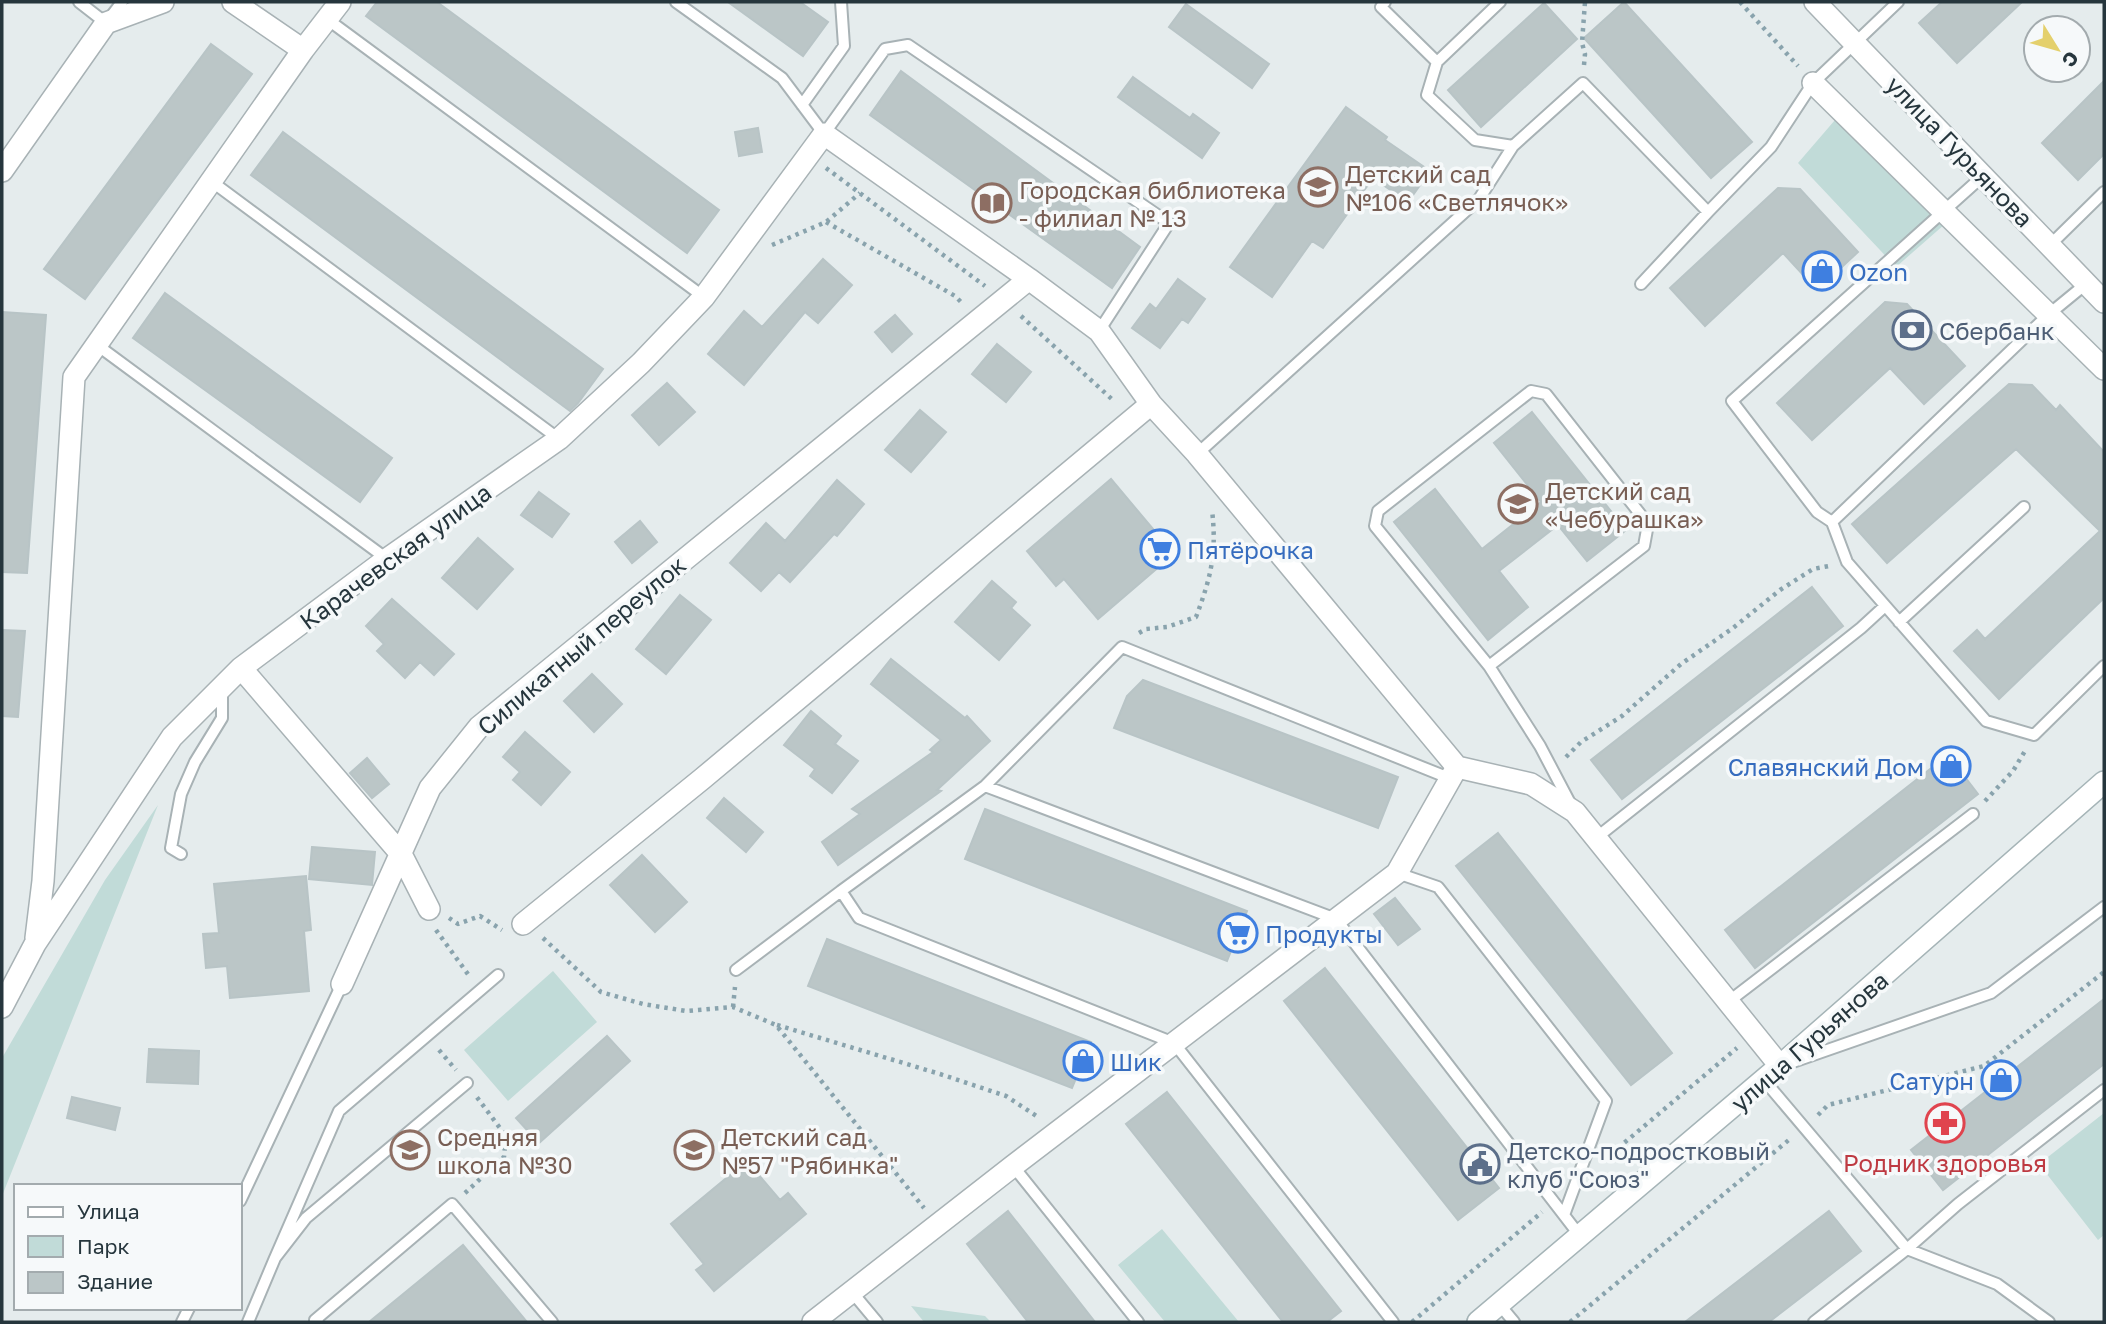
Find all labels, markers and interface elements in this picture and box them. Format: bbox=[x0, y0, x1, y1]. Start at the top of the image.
north arrow bbox=[2022, 14, 2092, 84]
text: С bbox=[2058, 47, 2084, 72]
street label: улица Гурьянова bbox=[1881, 70, 2039, 232]
place label: Детский сад №106 «Светлячок» bbox=[1345, 159, 1568, 216]
school or university icon: Детский сад №106 «Светлячок» bbox=[1297, 166, 1339, 208]
place label: Городская библиотека - филиал № 13 bbox=[1019, 175, 1286, 232]
library icon: Городская библиотека - филиал № 13 bbox=[971, 182, 1013, 224]
shop icon: Ozon bbox=[1801, 250, 1843, 292]
place label: Ozon bbox=[1849, 257, 1908, 286]
bank icon: Сбербанк bbox=[1891, 309, 1933, 351]
place label: Сбербанк bbox=[1939, 316, 2055, 345]
place label: Детский сад «Чебурашка» bbox=[1545, 476, 1704, 533]
street label: Карачевская улица bbox=[294, 477, 496, 635]
school or university icon: Детский сад «Чебурашка» bbox=[1497, 483, 1539, 525]
supermarket icon: Пятёрочка bbox=[1139, 528, 1181, 570]
place label: Пятёрочка bbox=[1187, 535, 1314, 564]
street label: Силикатный переулок bbox=[471, 549, 691, 741]
shop icon: Славянский Дом bbox=[1930, 745, 1972, 787]
place label: Славянский Дом bbox=[1728, 752, 1924, 781]
supermarket icon: Продукты bbox=[1217, 912, 1259, 954]
place label: Продукты bbox=[1265, 919, 1383, 948]
street label: улица Гурьянова bbox=[1725, 965, 1893, 1117]
shop icon: Шик bbox=[1062, 1040, 1104, 1082]
place label: Шик bbox=[1110, 1047, 1162, 1076]
shop icon: Сатурн bbox=[1980, 1059, 2022, 1101]
place label: Сатурн bbox=[1889, 1066, 1974, 1095]
pharmacy icon: Родник здоровья bbox=[1924, 1102, 1966, 1144]
place label: Средняя школа №30 bbox=[437, 1122, 573, 1179]
place label: Детский сад №57 "Рябинка" bbox=[721, 1122, 898, 1179]
school or university icon: Средняя школа №30 bbox=[389, 1129, 431, 1171]
school or university icon: Детский сад №57 "Рябинка" bbox=[673, 1129, 715, 1171]
place label: Детско-подростковый клуб "Союз" bbox=[1507, 1136, 1770, 1193]
public building icon: Детско-подростковый клуб "Союз" bbox=[1459, 1143, 1501, 1185]
place label: Родник здоровья bbox=[1843, 1148, 2047, 1177]
legend bbox=[14, 1184, 242, 1310]
text: Улица bbox=[77, 1198, 140, 1224]
text: Парк bbox=[77, 1233, 130, 1259]
text: Здание bbox=[77, 1268, 153, 1294]

